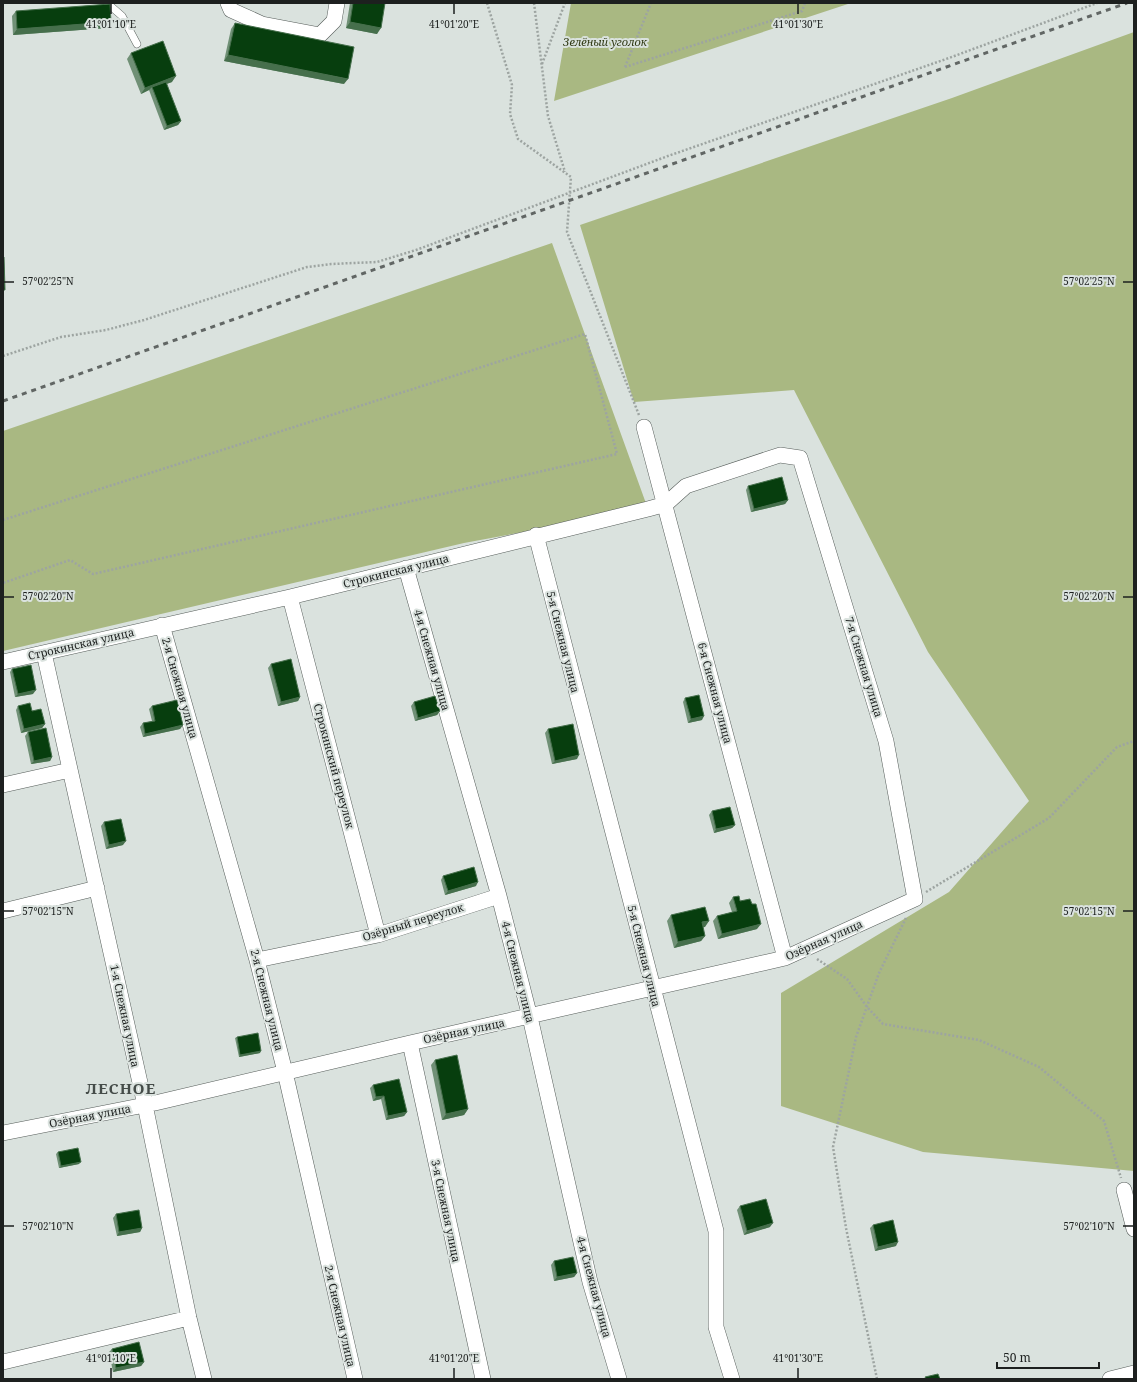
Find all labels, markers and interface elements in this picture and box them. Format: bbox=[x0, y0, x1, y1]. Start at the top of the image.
text: 41°01'10"E bbox=[86, 17, 136, 31]
text: 41°01'20"E bbox=[429, 17, 479, 31]
text: 41°01'30"E bbox=[773, 17, 823, 31]
park label: Зелёный уголок bbox=[563, 34, 648, 49]
text: 57°02'25"N bbox=[22, 274, 74, 288]
text: 57°02'25"N bbox=[1063, 274, 1115, 288]
street label: Строкинская улица bbox=[341, 550, 450, 591]
text: 57°02'20"N bbox=[22, 589, 74, 603]
street label: 5-я Снежная улица bbox=[544, 589, 583, 694]
text: 57°02'20"N bbox=[1063, 589, 1115, 603]
street label: 4-я Снежная улица bbox=[411, 608, 454, 712]
street label: 7-я Снежная улица bbox=[842, 615, 887, 719]
street label: Строкинская улица bbox=[26, 624, 135, 663]
street label: 2-я Снежная улица bbox=[159, 636, 202, 740]
street label: 6-я Снежная улица bbox=[695, 641, 736, 745]
street label: Строкинский переулок bbox=[311, 702, 359, 830]
street label: Озёрный переулок bbox=[361, 899, 466, 944]
street label: 5-я Снежная улица bbox=[625, 903, 664, 1008]
text: 57°02'15"N bbox=[22, 904, 74, 918]
text: 57°02'15"N bbox=[1063, 904, 1115, 918]
street label: Озёрная улица bbox=[783, 916, 865, 963]
street label: 4-я Снежная улица bbox=[499, 919, 538, 1024]
street label: 2-я Снежная улица bbox=[248, 947, 287, 1052]
street label: 1-я Снежная улица bbox=[107, 963, 144, 1068]
street label: Озёрная улица bbox=[422, 1015, 506, 1046]
district label: ЛЕСНОЕ bbox=[86, 1078, 156, 1098]
street label: Озёрная улица bbox=[48, 1100, 132, 1131]
street label: 3-я Снежная улица bbox=[428, 1158, 465, 1263]
text: 57°02'10"N bbox=[22, 1219, 74, 1233]
text: 57°02'10"N bbox=[1063, 1219, 1115, 1233]
street label: 4-я Снежная улица bbox=[574, 1235, 615, 1339]
street label: 2-я Снежная улица bbox=[321, 1263, 360, 1368]
scale bar bbox=[997, 1344, 1099, 1370]
text: 50 m bbox=[1003, 1349, 1031, 1366]
text: 41°01'10"E bbox=[86, 1351, 136, 1365]
text: 41°01'20"E bbox=[429, 1351, 479, 1365]
text: 41°01'30"E bbox=[773, 1351, 823, 1365]

